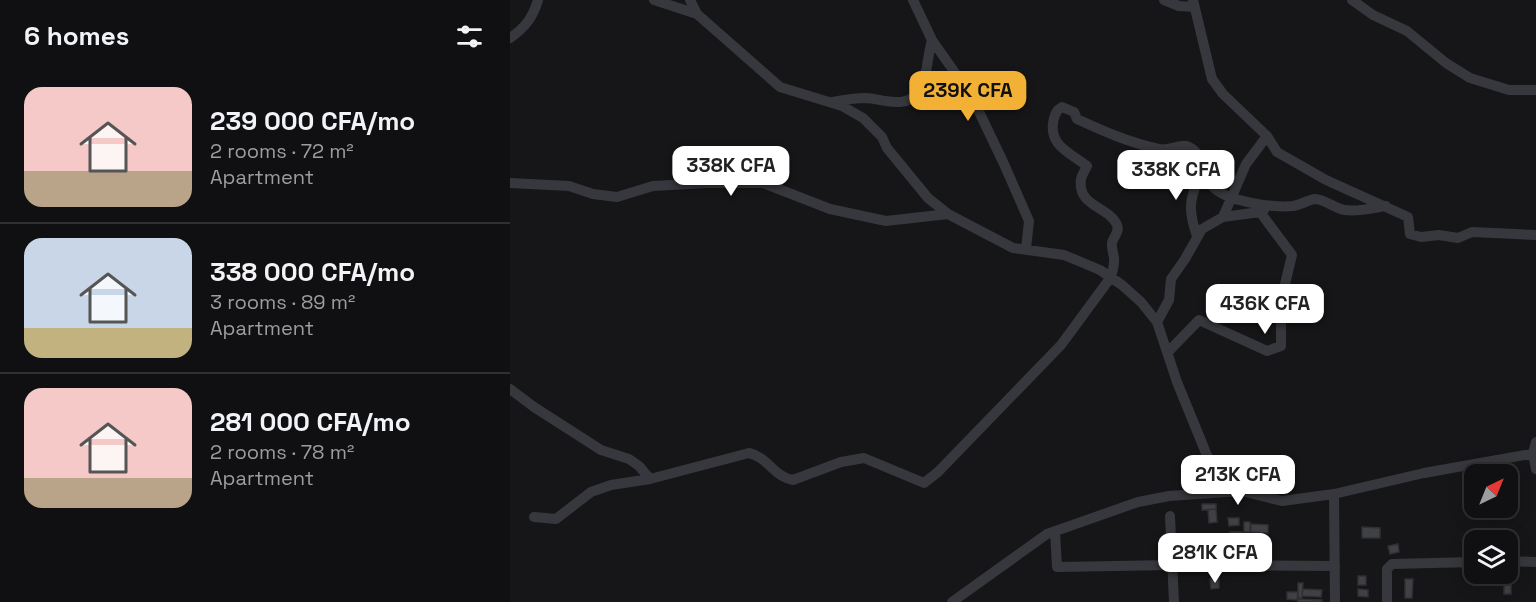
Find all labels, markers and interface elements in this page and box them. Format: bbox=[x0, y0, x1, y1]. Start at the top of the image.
text: 6 homes bbox=[24, 19, 129, 53]
icon: filters bbox=[453, 20, 486, 53]
pin: 239K CFA bbox=[906, 71, 1030, 122]
text: 239K CFA bbox=[923, 77, 1013, 103]
text: 239 000 CFA/mo bbox=[210, 104, 415, 138]
icon: home bbox=[72, 111, 144, 183]
text: 2 rooms · 72 m² bbox=[210, 138, 354, 164]
pin: 338K CFA bbox=[669, 146, 793, 197]
pin: 338K CFA bbox=[1114, 150, 1238, 201]
text: 338K CFA bbox=[686, 152, 776, 178]
text: 338K CFA bbox=[1131, 156, 1221, 182]
text: Apartment bbox=[210, 164, 314, 190]
text: 338 000 CFA/mo bbox=[210, 255, 415, 289]
icon: home bbox=[72, 262, 144, 334]
pin: 436K CFA bbox=[1203, 284, 1327, 335]
text: 3 rooms · 89 m² bbox=[210, 289, 355, 315]
text: 436K CFA bbox=[1220, 290, 1310, 316]
text: Apartment bbox=[210, 315, 314, 341]
text: 281 000 CFA/mo bbox=[210, 405, 411, 439]
icon: home bbox=[72, 412, 144, 484]
text: 2 rooms · 78 m² bbox=[210, 439, 354, 465]
pin: 213K CFA bbox=[1176, 455, 1300, 506]
text: 213K CFA bbox=[1195, 461, 1281, 487]
north arrow bbox=[1464, 464, 1518, 518]
map controls bbox=[1464, 464, 1518, 584]
text: Apartment bbox=[210, 465, 314, 491]
button: layers bbox=[1464, 530, 1518, 584]
pin: 281K CFA bbox=[1153, 533, 1277, 584]
text: 281K CFA bbox=[1172, 539, 1258, 565]

